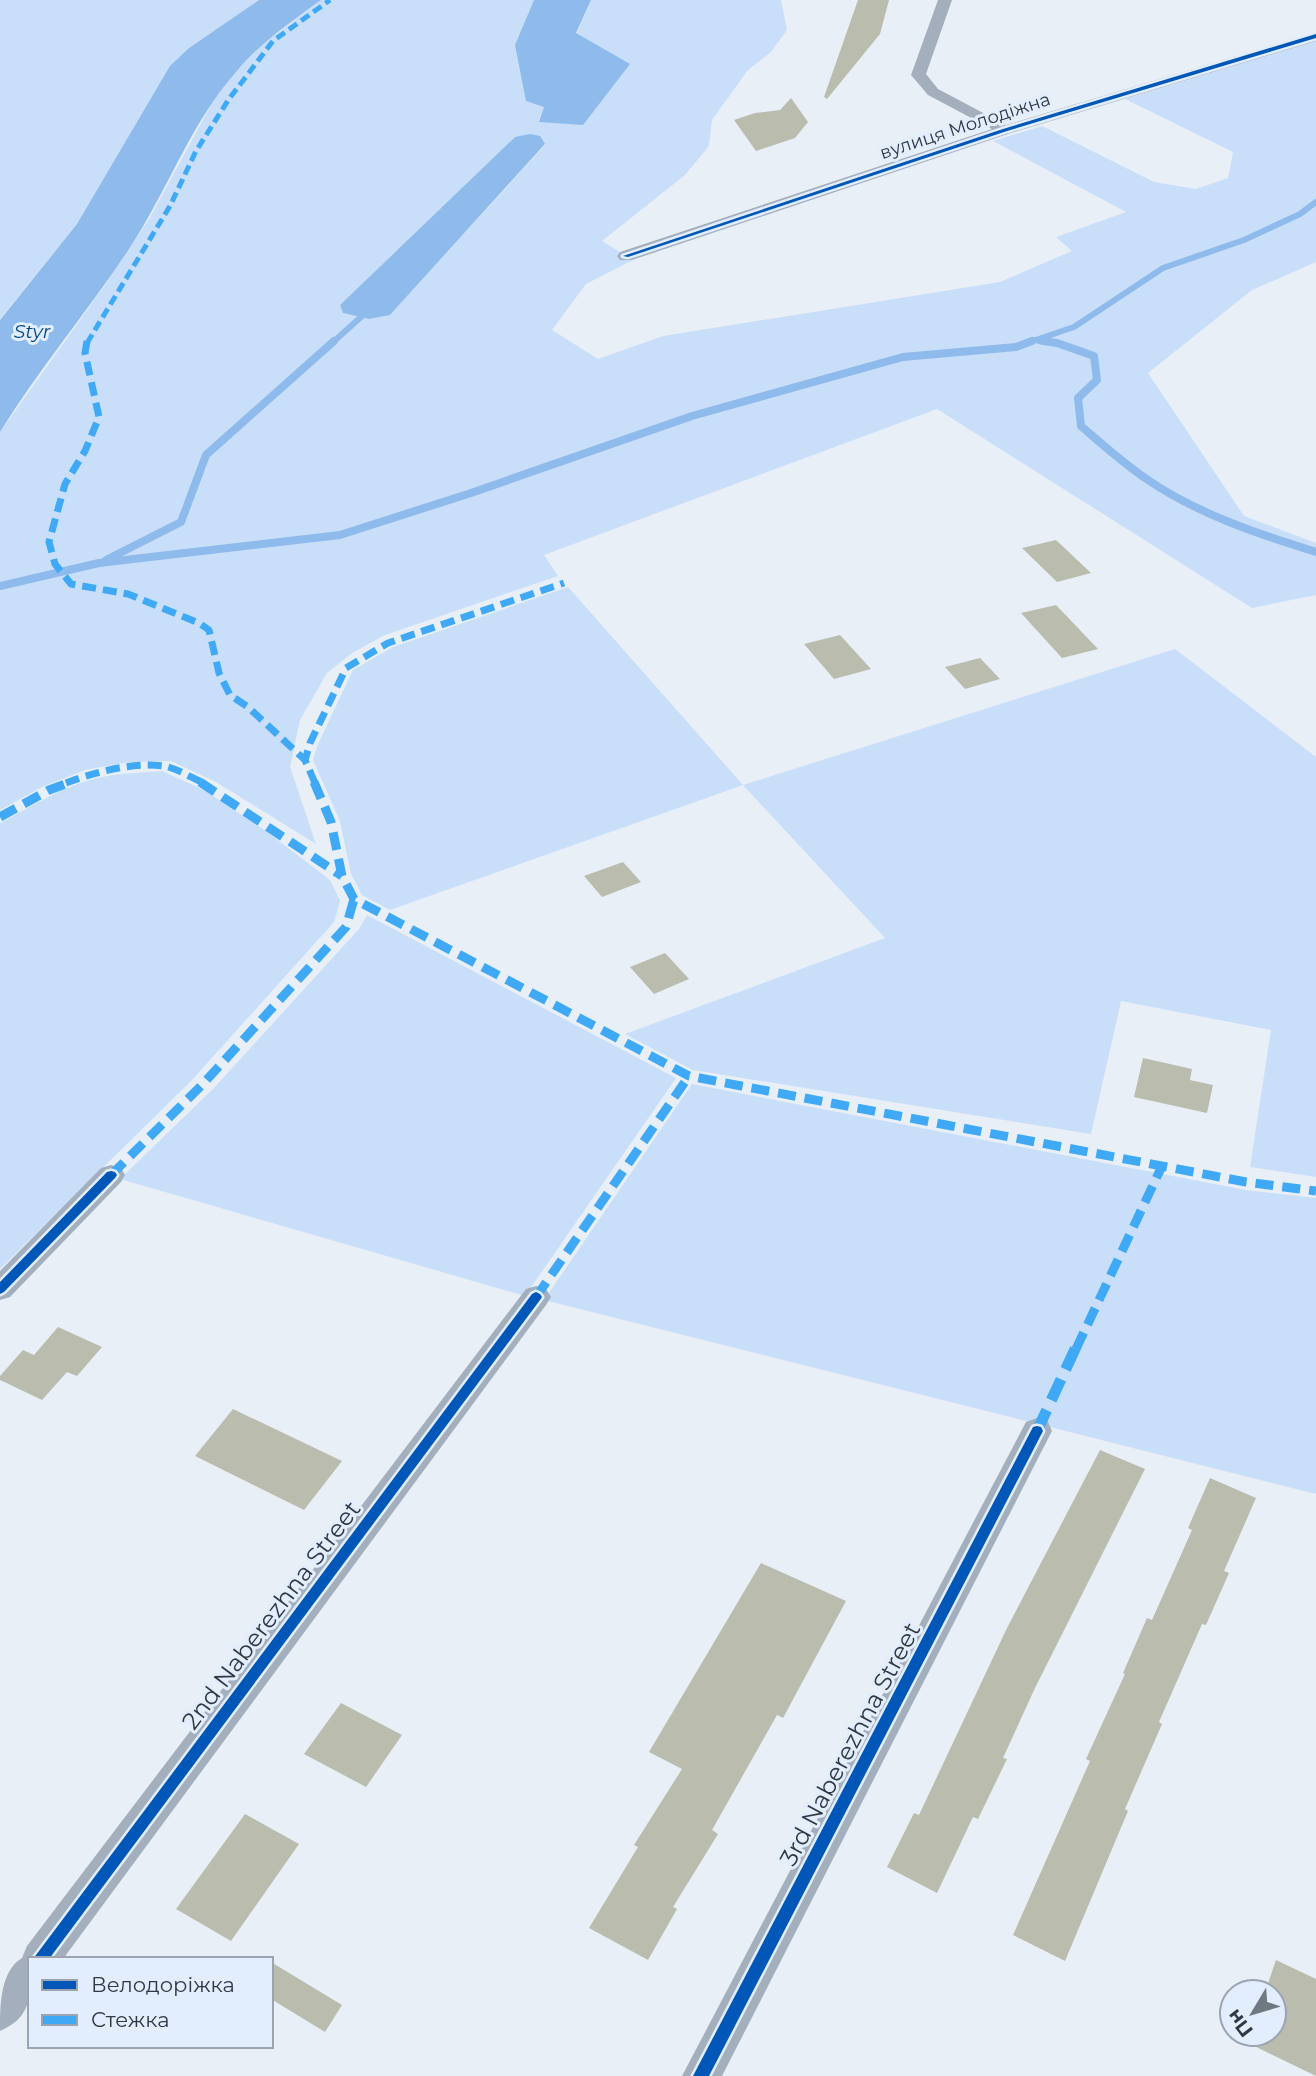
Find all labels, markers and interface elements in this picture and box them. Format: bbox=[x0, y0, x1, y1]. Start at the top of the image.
street label: вулиця Молодіжна bbox=[877, 88, 1053, 164]
water label: Styr bbox=[14, 320, 51, 343]
street label: 2nd Naberezhna Street bbox=[176, 1495, 366, 1735]
street label: 3rd Naberezhna Street bbox=[774, 1617, 927, 1871]
legend bbox=[28, 1957, 273, 2048]
text: Велодоріжка bbox=[91, 1972, 235, 1997]
north arrow bbox=[1218, 1978, 1288, 2048]
text: Пн bbox=[1222, 2005, 1258, 2042]
text: Стежка bbox=[91, 2007, 169, 2032]

